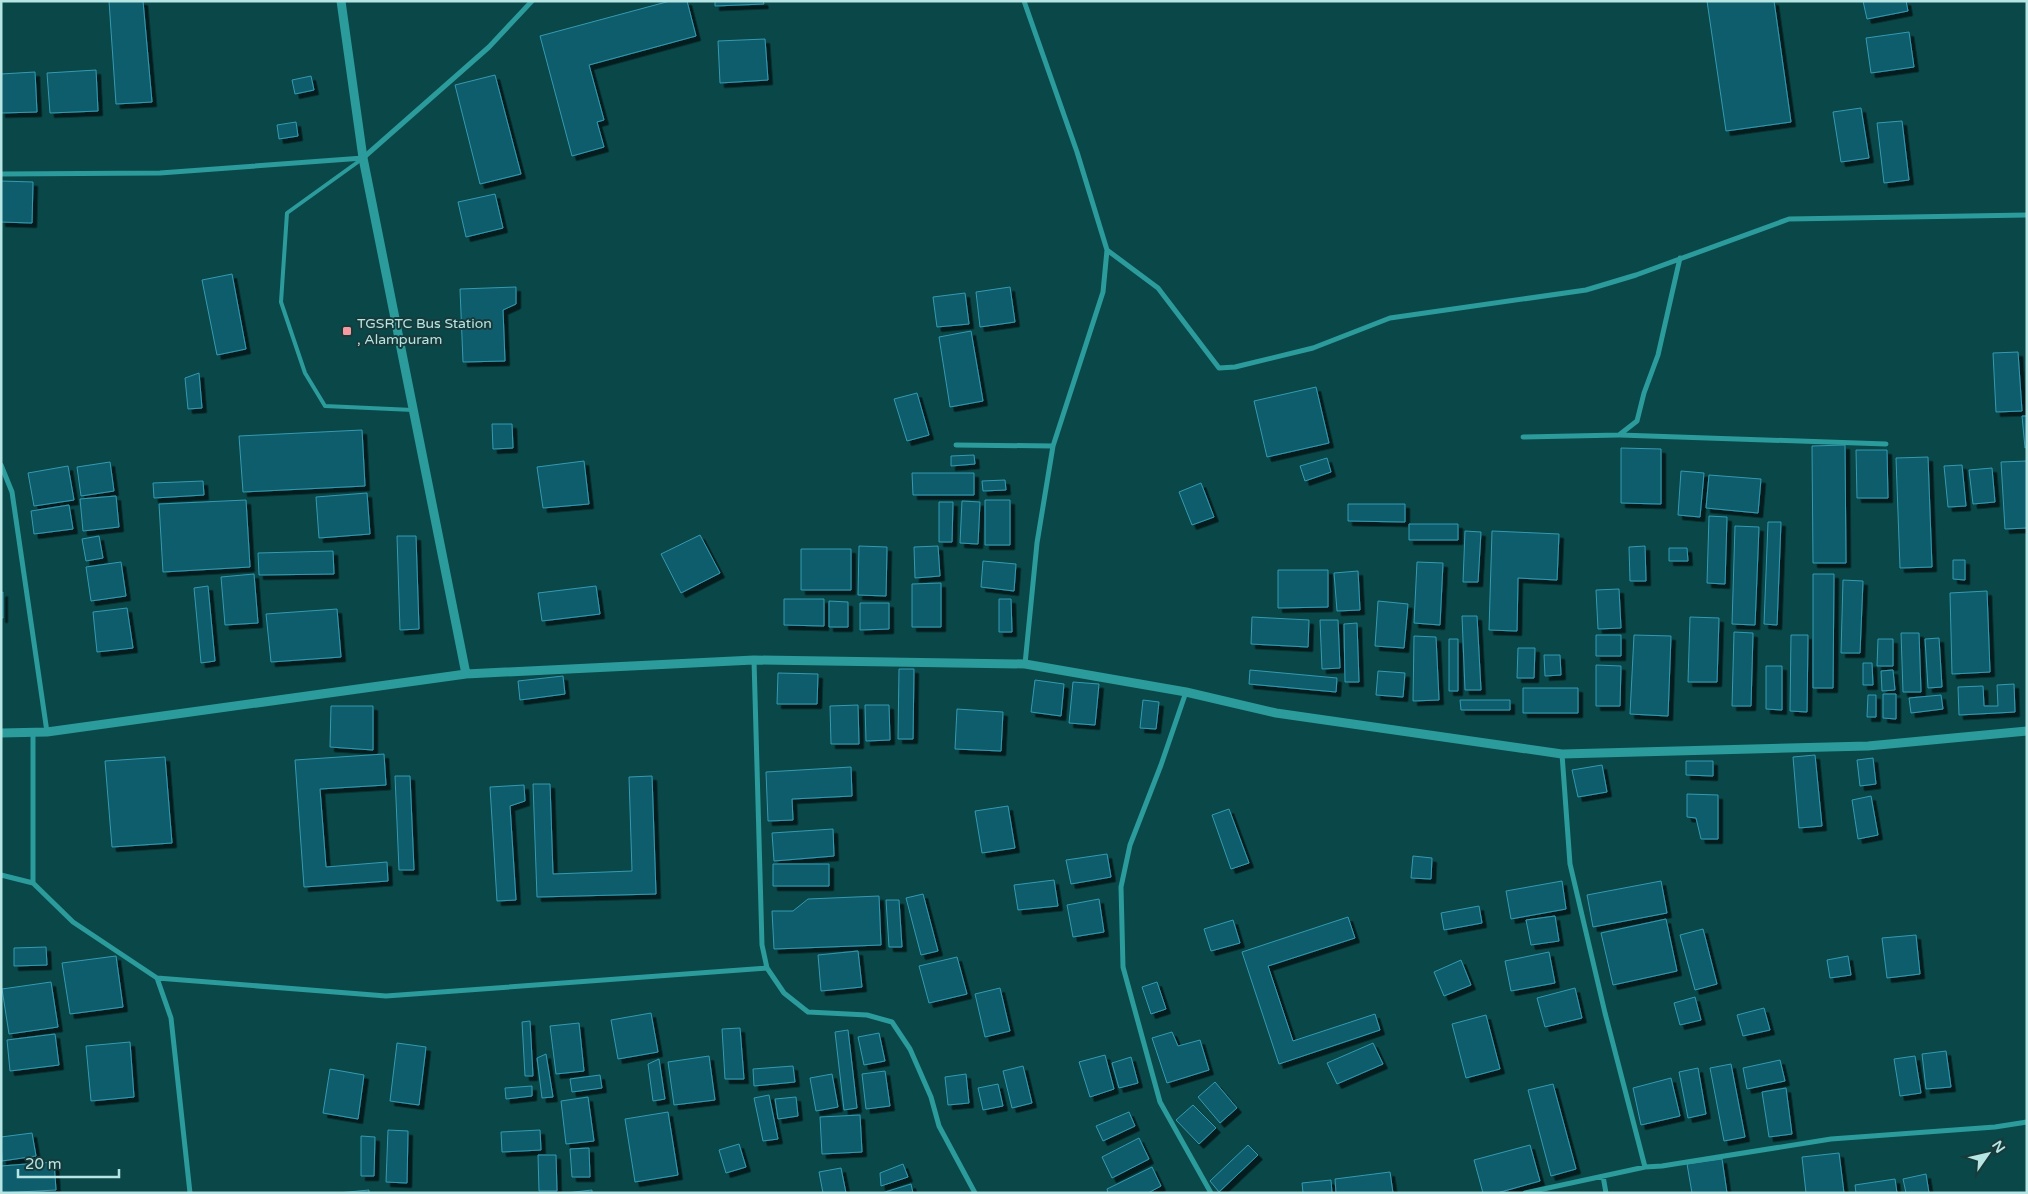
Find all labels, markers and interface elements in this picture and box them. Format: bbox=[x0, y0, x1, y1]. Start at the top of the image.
place label: TGSRTC Bus Station , Alampuram bbox=[357, 315, 492, 348]
marker: TGSRTC Bus Station , Alampuram bbox=[341, 325, 353, 337]
north arrow bbox=[1963, 1129, 2013, 1179]
text: N bbox=[1988, 1138, 2009, 1156]
scale bar bbox=[18, 1146, 119, 1178]
text: 20 m bbox=[25, 1155, 62, 1173]

